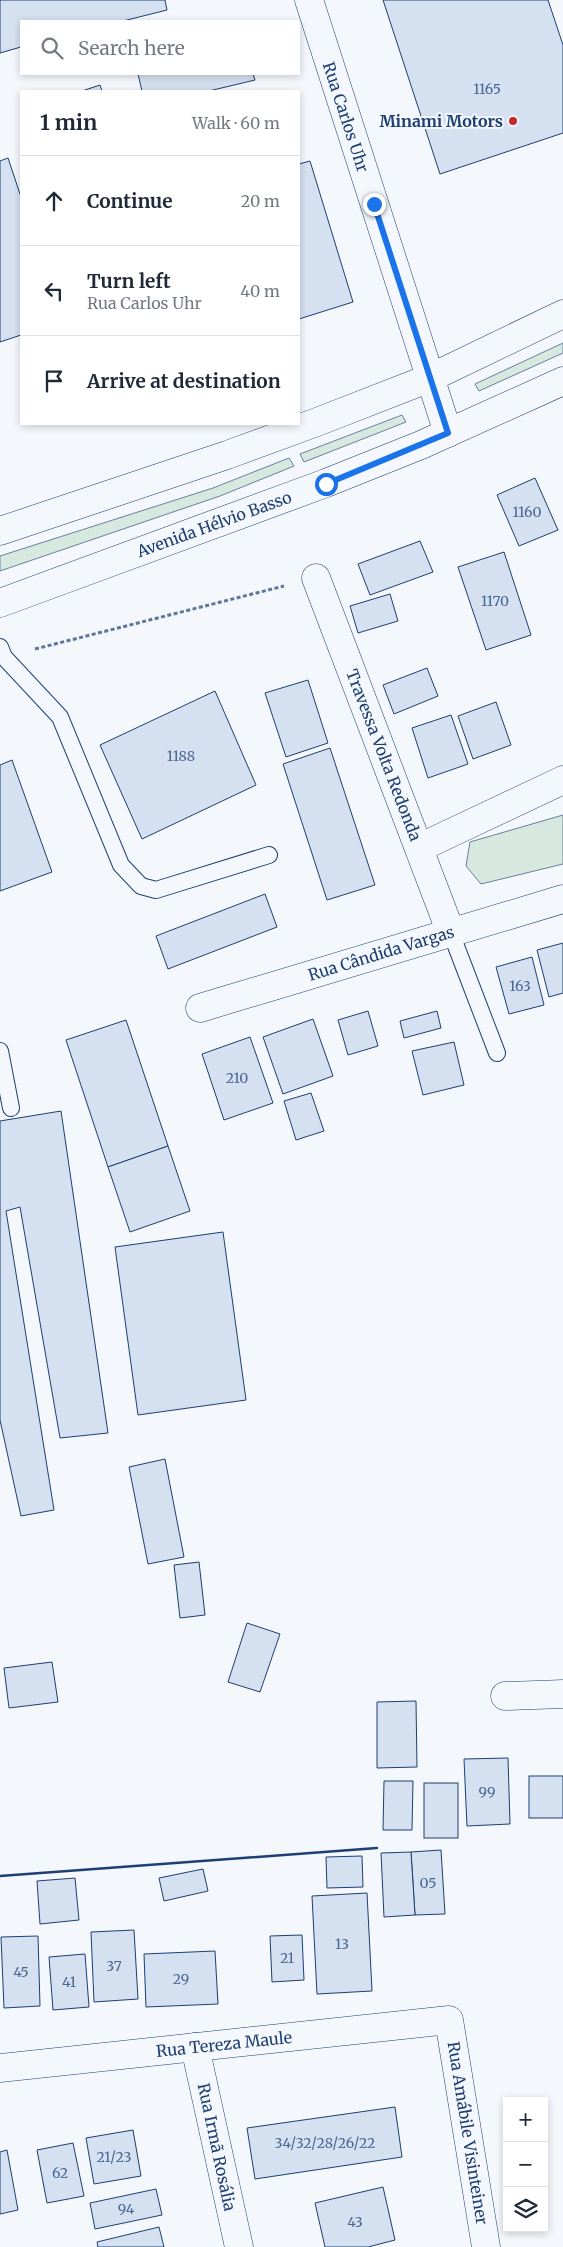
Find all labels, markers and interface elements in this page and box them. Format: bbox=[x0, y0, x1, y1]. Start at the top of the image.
search box bbox=[20, 20, 300, 75]
icon: search bbox=[38, 34, 66, 62]
text: Search here bbox=[78, 36, 185, 60]
street label: Rua Carlos Uhr bbox=[319, 59, 373, 175]
house number: 1165 bbox=[473, 80, 501, 98]
text: 1 min bbox=[40, 109, 97, 136]
place label: Minami Motors bbox=[379, 111, 503, 131]
text: Walk · 60 m bbox=[192, 113, 280, 133]
marker: Minami Motors bbox=[507, 115, 519, 127]
icon: ahead bbox=[40, 187, 68, 215]
text: Continue bbox=[87, 189, 173, 213]
text: 20 m bbox=[241, 191, 280, 211]
route end bbox=[363, 193, 386, 216]
text: Turn left bbox=[87, 269, 171, 293]
icon: left bbox=[40, 277, 68, 305]
text: 40 m bbox=[240, 281, 280, 301]
text: Rua Carlos Uhr bbox=[87, 293, 202, 313]
icon: arrive bbox=[40, 367, 68, 395]
text: Arrive at destination bbox=[87, 369, 281, 393]
route start bbox=[315, 473, 338, 496]
street label: Avenida Hélvio Basso bbox=[133, 487, 294, 562]
house number: 1160 bbox=[512, 503, 542, 521]
house number: 1170 bbox=[481, 592, 509, 610]
street label: Travessa Volta Redonda bbox=[342, 666, 426, 844]
house number: 1188 bbox=[167, 747, 195, 765]
street label: Rua Cândida Vargas bbox=[306, 921, 456, 985]
house number: 163 bbox=[509, 977, 531, 995]
house number: 210 bbox=[226, 1069, 248, 1087]
house number: 99 bbox=[479, 1783, 495, 1801]
house number: 05 bbox=[420, 1874, 436, 1892]
house number: 13 bbox=[335, 1935, 349, 1953]
house number: 21 bbox=[280, 1949, 294, 1967]
house number: 37 bbox=[106, 1957, 122, 1975]
house number: 45 bbox=[13, 1963, 29, 1981]
house number: 29 bbox=[173, 1970, 189, 1988]
house number: 41 bbox=[62, 1973, 76, 1991]
street label: Rua Tereza Maule bbox=[155, 2027, 293, 2061]
street label: Rua Amábile Visinteiner bbox=[444, 2040, 492, 2226]
street label: Rua Irmã Rosália bbox=[194, 2081, 240, 2213]
map controls bbox=[503, 2097, 548, 2232]
button: + bbox=[503, 2097, 548, 2142]
house number: 34/32/28/26/22 bbox=[275, 2134, 375, 2152]
button: − bbox=[503, 2142, 548, 2187]
house number: 21/23 bbox=[97, 2148, 131, 2166]
house number: 62 bbox=[52, 2164, 68, 2182]
button: layers bbox=[503, 2187, 548, 2232]
house number: 94 bbox=[118, 2200, 135, 2218]
house number: 43 bbox=[347, 2213, 363, 2231]

